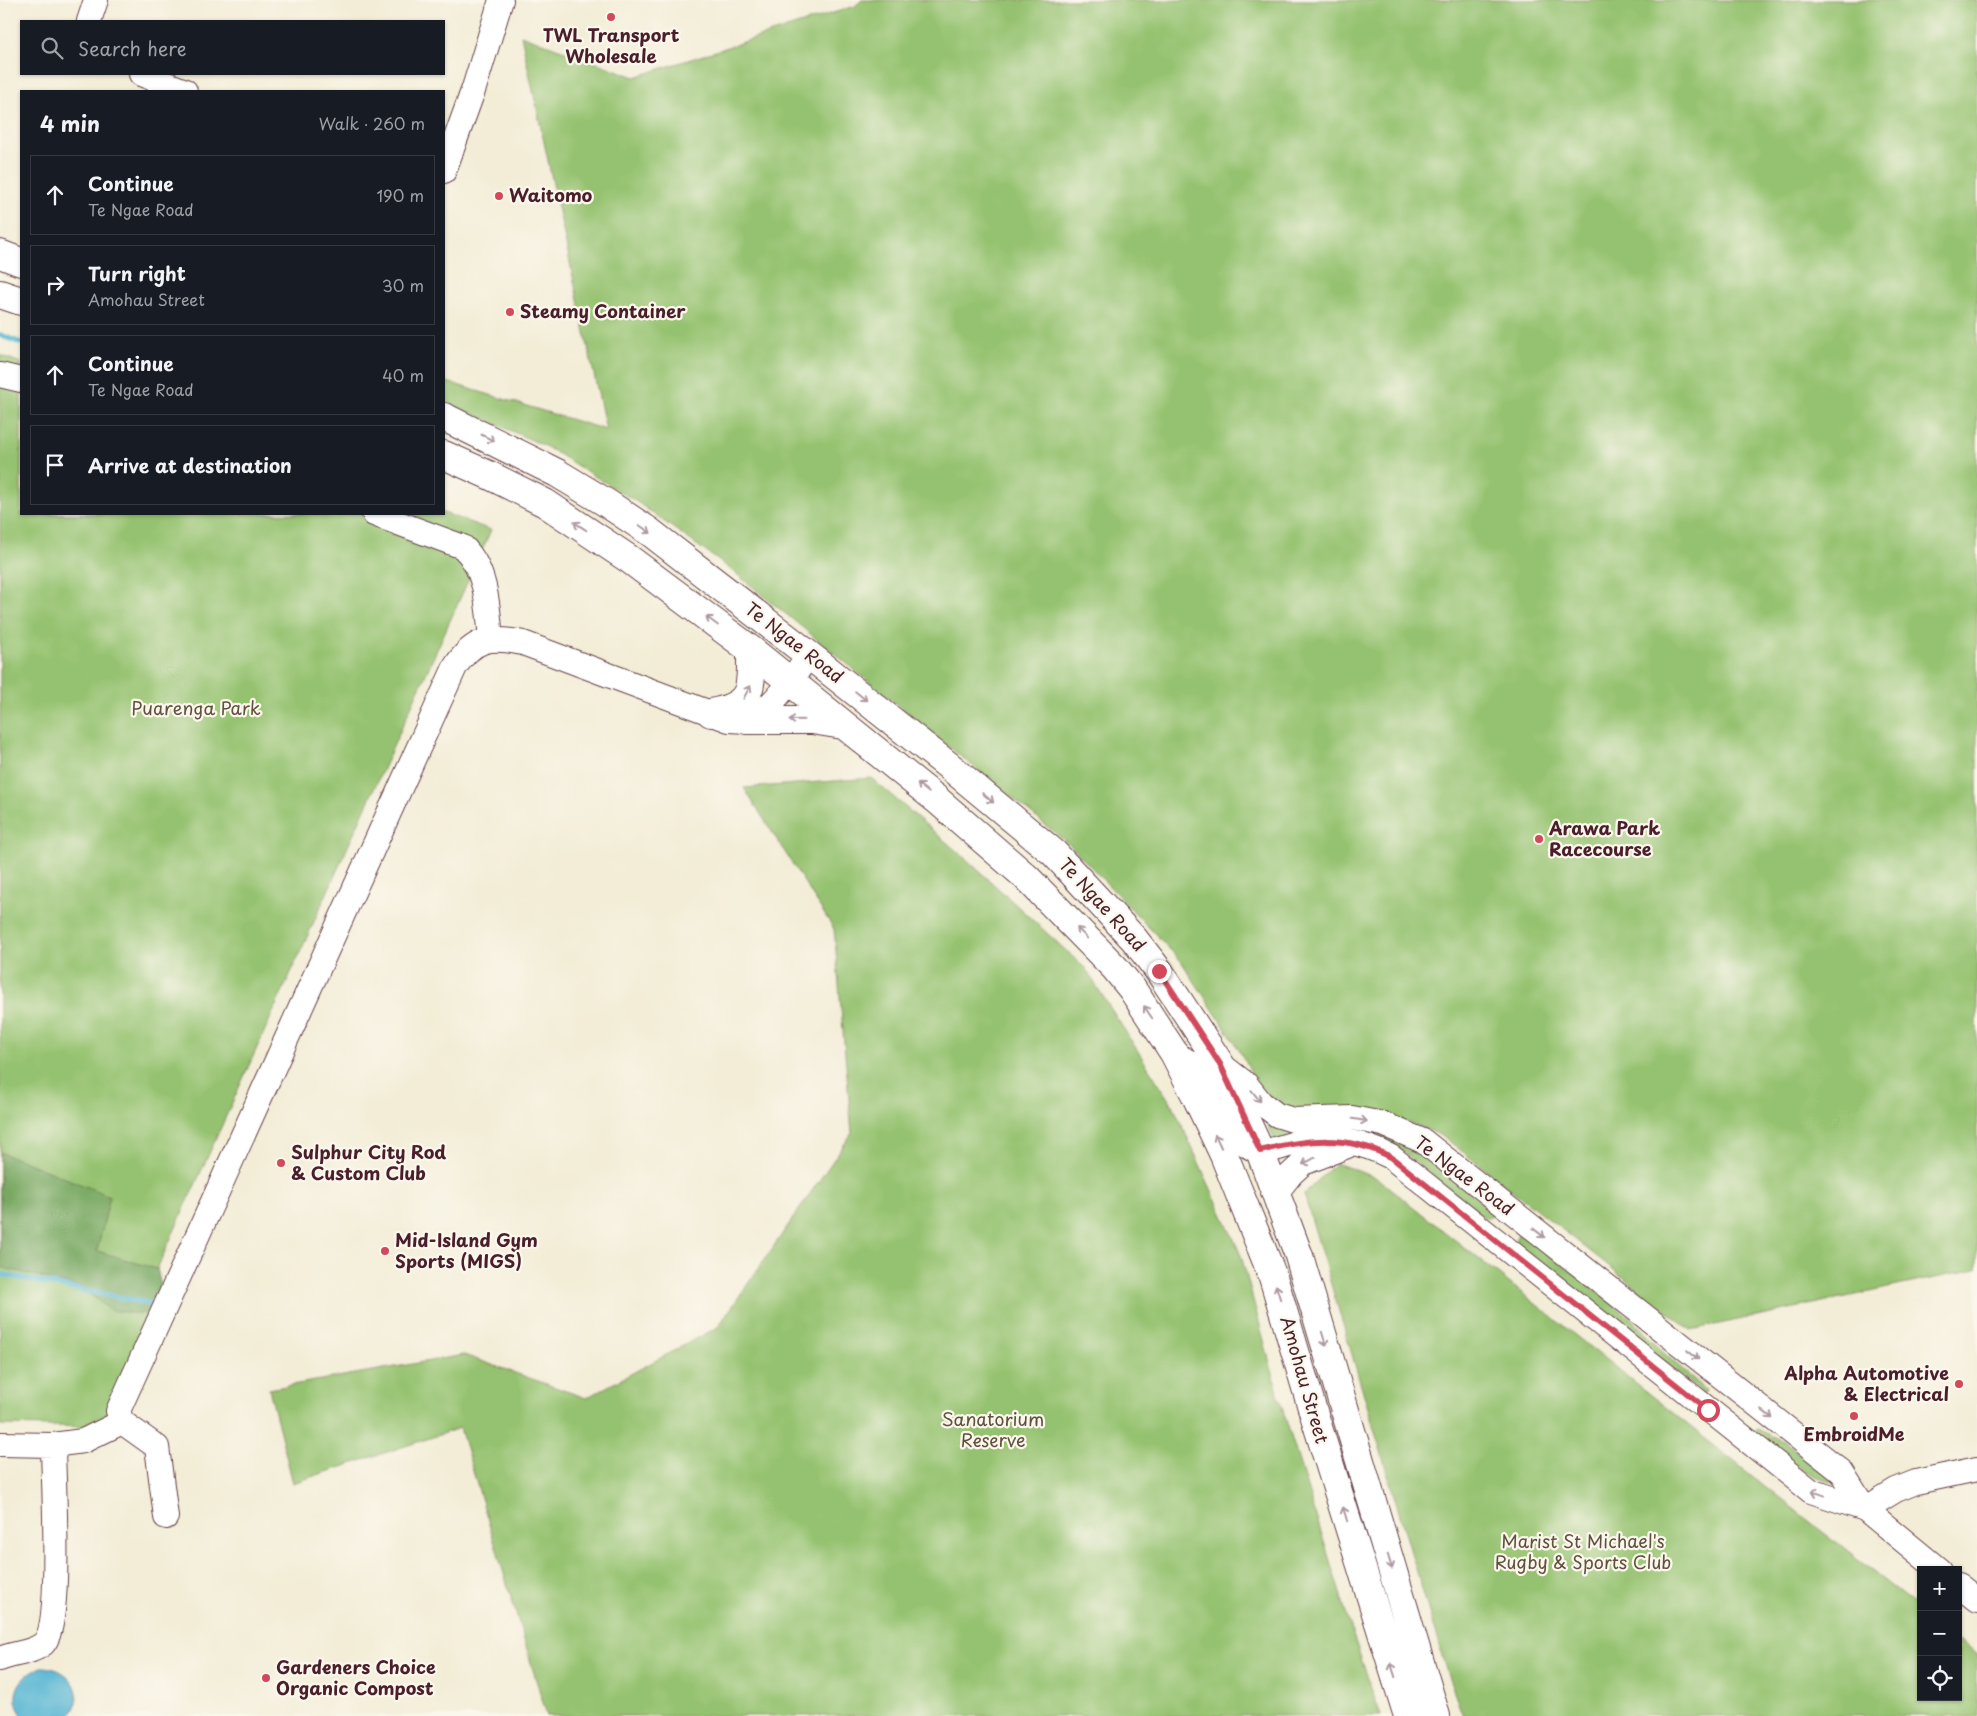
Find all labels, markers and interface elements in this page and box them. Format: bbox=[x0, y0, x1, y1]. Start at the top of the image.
marker: TWL Transport Wholesale bbox=[605, 11, 617, 23]
search box bbox=[20, 20, 445, 75]
place label: TWL Transport Wholesale bbox=[543, 21, 680, 69]
icon: search bbox=[38, 34, 66, 62]
text: Search here bbox=[78, 34, 187, 62]
text: 4 min bbox=[40, 107, 100, 139]
text: Walk · 260 m bbox=[319, 111, 425, 135]
text: Continue bbox=[88, 169, 174, 197]
icon: ahead bbox=[41, 181, 69, 209]
place label: Waitomo bbox=[509, 181, 593, 208]
text: 190 m bbox=[376, 183, 424, 207]
marker: Waitomo bbox=[493, 190, 505, 202]
text: Te Ngae Road bbox=[88, 197, 194, 221]
text: Turn right bbox=[88, 259, 186, 287]
icon: right bbox=[41, 271, 69, 299]
text: 30 m bbox=[382, 273, 424, 297]
text: Amohau Street bbox=[88, 287, 205, 311]
place label: Steamy Container bbox=[520, 297, 686, 324]
marker: Steamy Container bbox=[504, 306, 516, 318]
text: Continue bbox=[88, 349, 174, 377]
icon: ahead bbox=[41, 361, 69, 389]
text: 40 m bbox=[382, 363, 424, 387]
text: Te Ngae Road bbox=[88, 377, 194, 401]
one-way arrow bbox=[480, 434, 495, 444]
icon: arrive bbox=[41, 451, 69, 479]
text: Arrive at destination bbox=[88, 451, 292, 479]
one-way arrow bbox=[573, 521, 587, 531]
one-way arrow bbox=[638, 524, 652, 534]
street label: Te Ngae Road bbox=[740, 595, 850, 689]
one-way arrow bbox=[705, 616, 719, 626]
one-way arrow bbox=[742, 685, 752, 700]
one-way arrow bbox=[855, 690, 868, 701]
park label: Puarenga Park bbox=[131, 694, 261, 721]
one-way arrow bbox=[788, 715, 804, 725]
one-way arrow bbox=[916, 782, 929, 793]
one-way arrow bbox=[981, 792, 994, 803]
place label: Arawa Park Racecourse bbox=[1548, 814, 1660, 862]
marker: Arawa Park Racecourse bbox=[1533, 833, 1545, 845]
street label: Te Ngae Road bbox=[1053, 851, 1153, 957]
one-way arrow bbox=[1076, 926, 1088, 939]
route end bbox=[1148, 960, 1171, 983]
one-way arrow bbox=[1142, 1006, 1152, 1020]
one-way arrow bbox=[1250, 1089, 1261, 1102]
one-way arrow bbox=[1351, 1115, 1367, 1125]
street label: Te Ngae Road bbox=[1409, 1128, 1520, 1221]
one-way arrow bbox=[1212, 1134, 1222, 1149]
place label: Sulphur City Rod & Custom Club bbox=[291, 1138, 446, 1186]
marker: Sulphur City Rod & Custom Club bbox=[275, 1157, 287, 1169]
one-way arrow bbox=[1302, 1157, 1317, 1166]
place label: Mid-Island Gym Sports (MIGS) bbox=[395, 1226, 538, 1274]
one-way arrow bbox=[1532, 1227, 1545, 1238]
marker: Mid-Island Gym Sports (MIGS) bbox=[379, 1245, 391, 1257]
one-way arrow bbox=[1272, 1284, 1282, 1300]
street label: Amohau Street bbox=[1274, 1313, 1337, 1446]
one-way arrow bbox=[1319, 1331, 1329, 1347]
one-way arrow bbox=[1686, 1350, 1699, 1361]
place label: Alpha Automotive & Electrical bbox=[1783, 1359, 1949, 1407]
marker: Alpha Automotive & Electrical bbox=[1953, 1378, 1965, 1390]
route start bbox=[1697, 1399, 1720, 1422]
park label: Sanatorium Reserve bbox=[942, 1405, 1044, 1453]
one-way arrow bbox=[1760, 1408, 1773, 1419]
marker: EmbroidMe bbox=[1848, 1410, 1860, 1422]
place label: EmbroidMe bbox=[1803, 1420, 1905, 1447]
one-way arrow bbox=[1811, 1488, 1827, 1497]
one-way arrow bbox=[1339, 1507, 1349, 1523]
park label: Marist St Michael's Rugby & Sports Club bbox=[1495, 1527, 1671, 1575]
one-way arrow bbox=[1385, 1554, 1395, 1570]
map controls bbox=[1917, 1566, 1962, 1701]
button: + bbox=[1917, 1566, 1962, 1611]
button: − bbox=[1917, 1611, 1962, 1656]
place label: Gardeners Choice Organic Compost bbox=[276, 1653, 436, 1701]
button: locate bbox=[1917, 1656, 1962, 1701]
one-way arrow bbox=[1388, 1662, 1397, 1678]
marker: Gardeners Choice Organic Compost bbox=[260, 1672, 272, 1684]

